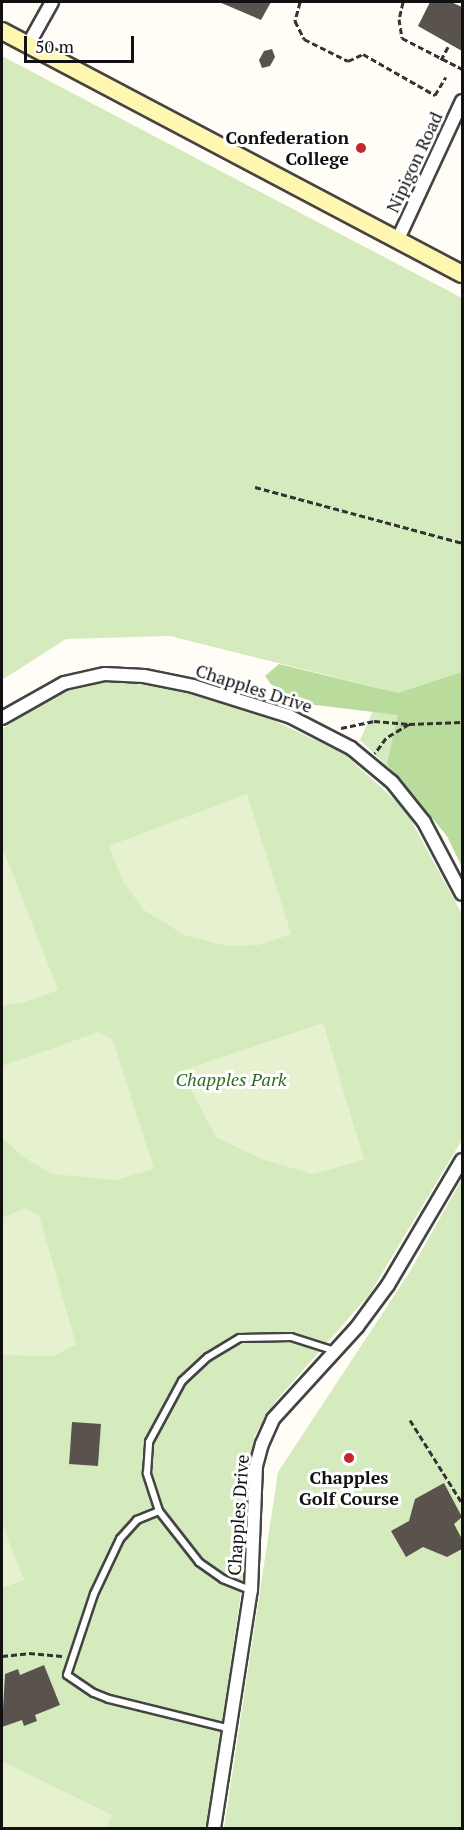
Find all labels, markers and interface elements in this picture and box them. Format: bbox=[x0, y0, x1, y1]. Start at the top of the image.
scale bar bbox=[27, 24, 136, 62]
text: 50 m bbox=[35, 34, 74, 58]
street label: Nipigon Road bbox=[381, 108, 447, 216]
place label: Confederation College bbox=[226, 127, 349, 170]
marker: Confederation College bbox=[354, 141, 368, 155]
street label: Chapples Drive bbox=[193, 659, 315, 717]
park label: Chapples Park bbox=[176, 1068, 286, 1090]
marker: Chapples Golf Course bbox=[342, 1451, 356, 1465]
street label: Chapples Drive bbox=[223, 1454, 253, 1576]
place label: Chapples Golf Course bbox=[299, 1467, 399, 1510]

